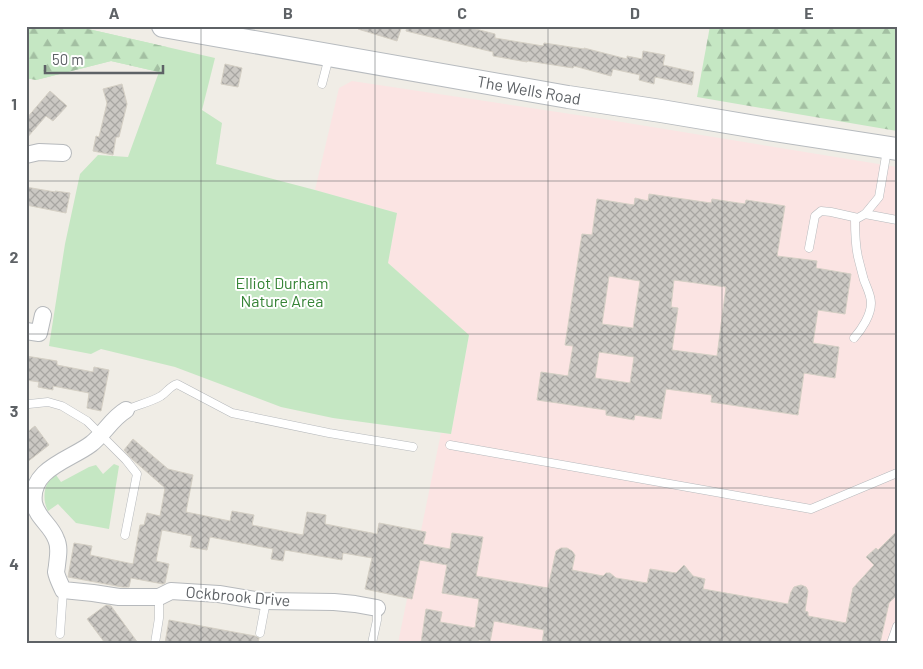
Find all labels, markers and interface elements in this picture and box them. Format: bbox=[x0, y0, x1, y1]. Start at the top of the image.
text: A bbox=[109, 3, 120, 22]
text: B bbox=[283, 3, 293, 22]
text: C bbox=[457, 3, 467, 22]
text: D bbox=[630, 3, 640, 22]
text: E bbox=[804, 3, 814, 22]
scale bar bbox=[45, 42, 162, 74]
text: 50 m bbox=[52, 50, 84, 68]
street label: The Wells Road bbox=[476, 71, 582, 108]
text: 1 bbox=[11, 94, 17, 113]
text: 2 bbox=[10, 247, 19, 266]
park label: Elliot Durham Nature Area bbox=[236, 273, 328, 310]
text: 3 bbox=[10, 401, 18, 420]
text: 4 bbox=[9, 554, 19, 573]
street label: Ockbrook Drive bbox=[185, 581, 291, 610]

